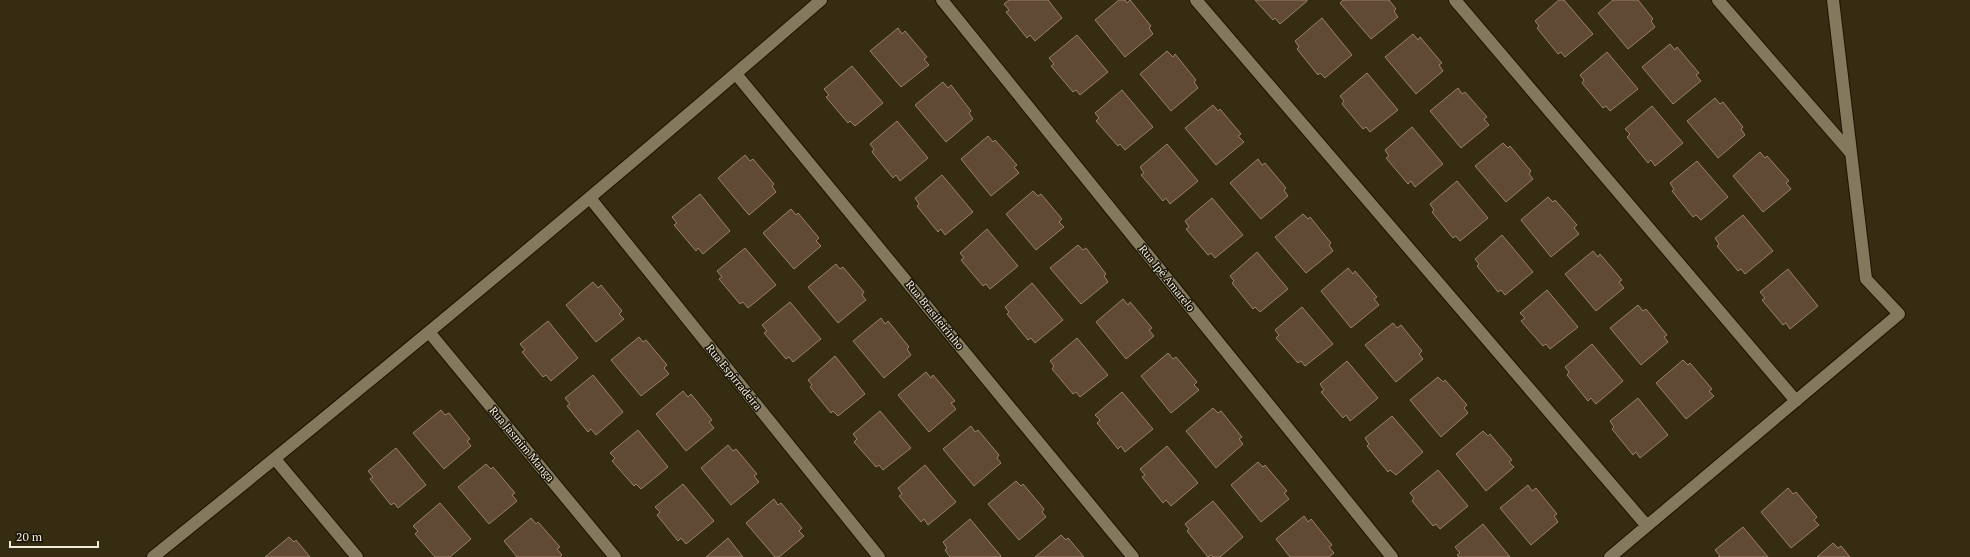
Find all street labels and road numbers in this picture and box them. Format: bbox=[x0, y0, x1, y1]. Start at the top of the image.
street label: Rua Ipê Amarelo bbox=[1136, 242, 1198, 314]
street label: Rua Brasileirinho bbox=[903, 278, 967, 352]
street label: Rua Espirradeira bbox=[703, 341, 765, 413]
street label: Rua Jasmim Manga bbox=[487, 404, 558, 485]

